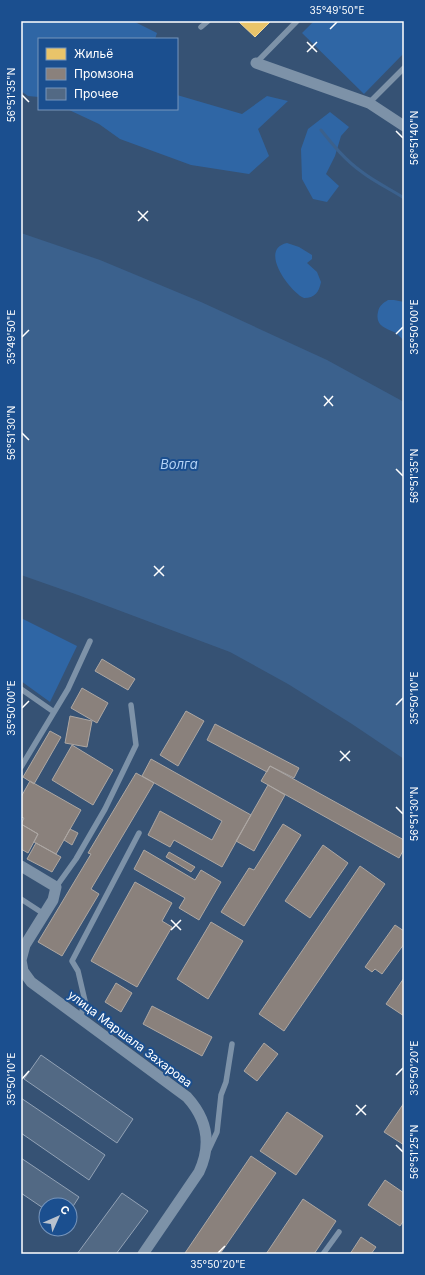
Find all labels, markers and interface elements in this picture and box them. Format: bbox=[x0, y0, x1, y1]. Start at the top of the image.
text: 35°49'50"E bbox=[309, 4, 365, 16]
legend bbox=[38, 38, 178, 110]
text: Жильё bbox=[74, 46, 113, 61]
text: Промзона bbox=[74, 66, 134, 81]
text: 56°51'35"N bbox=[5, 68, 17, 122]
text: Прочее bbox=[74, 86, 119, 101]
text: 56°51'40"N bbox=[408, 111, 420, 165]
text: 35°50'00"E bbox=[408, 299, 420, 355]
text: 35°49'50"E bbox=[5, 309, 17, 365]
text: 56°51'30"N bbox=[5, 406, 17, 460]
text: 56°51'35"N bbox=[408, 449, 420, 503]
water label: Волга bbox=[160, 456, 198, 472]
text: 35°50'10"E bbox=[408, 671, 420, 725]
text: 35°50'00"E bbox=[5, 680, 17, 736]
text: 56°51'30"N bbox=[408, 787, 420, 841]
street label: улица Маршала Захарова bbox=[65, 987, 195, 1090]
text: 35°50'20"E bbox=[408, 1040, 420, 1096]
text: 35°50'10"E bbox=[5, 1052, 17, 1106]
text: 56°51'25"N bbox=[408, 1125, 420, 1179]
north arrow bbox=[38, 1197, 78, 1237]
text: С bbox=[57, 1202, 73, 1218]
text: 35°50'20"E bbox=[190, 1258, 246, 1270]

